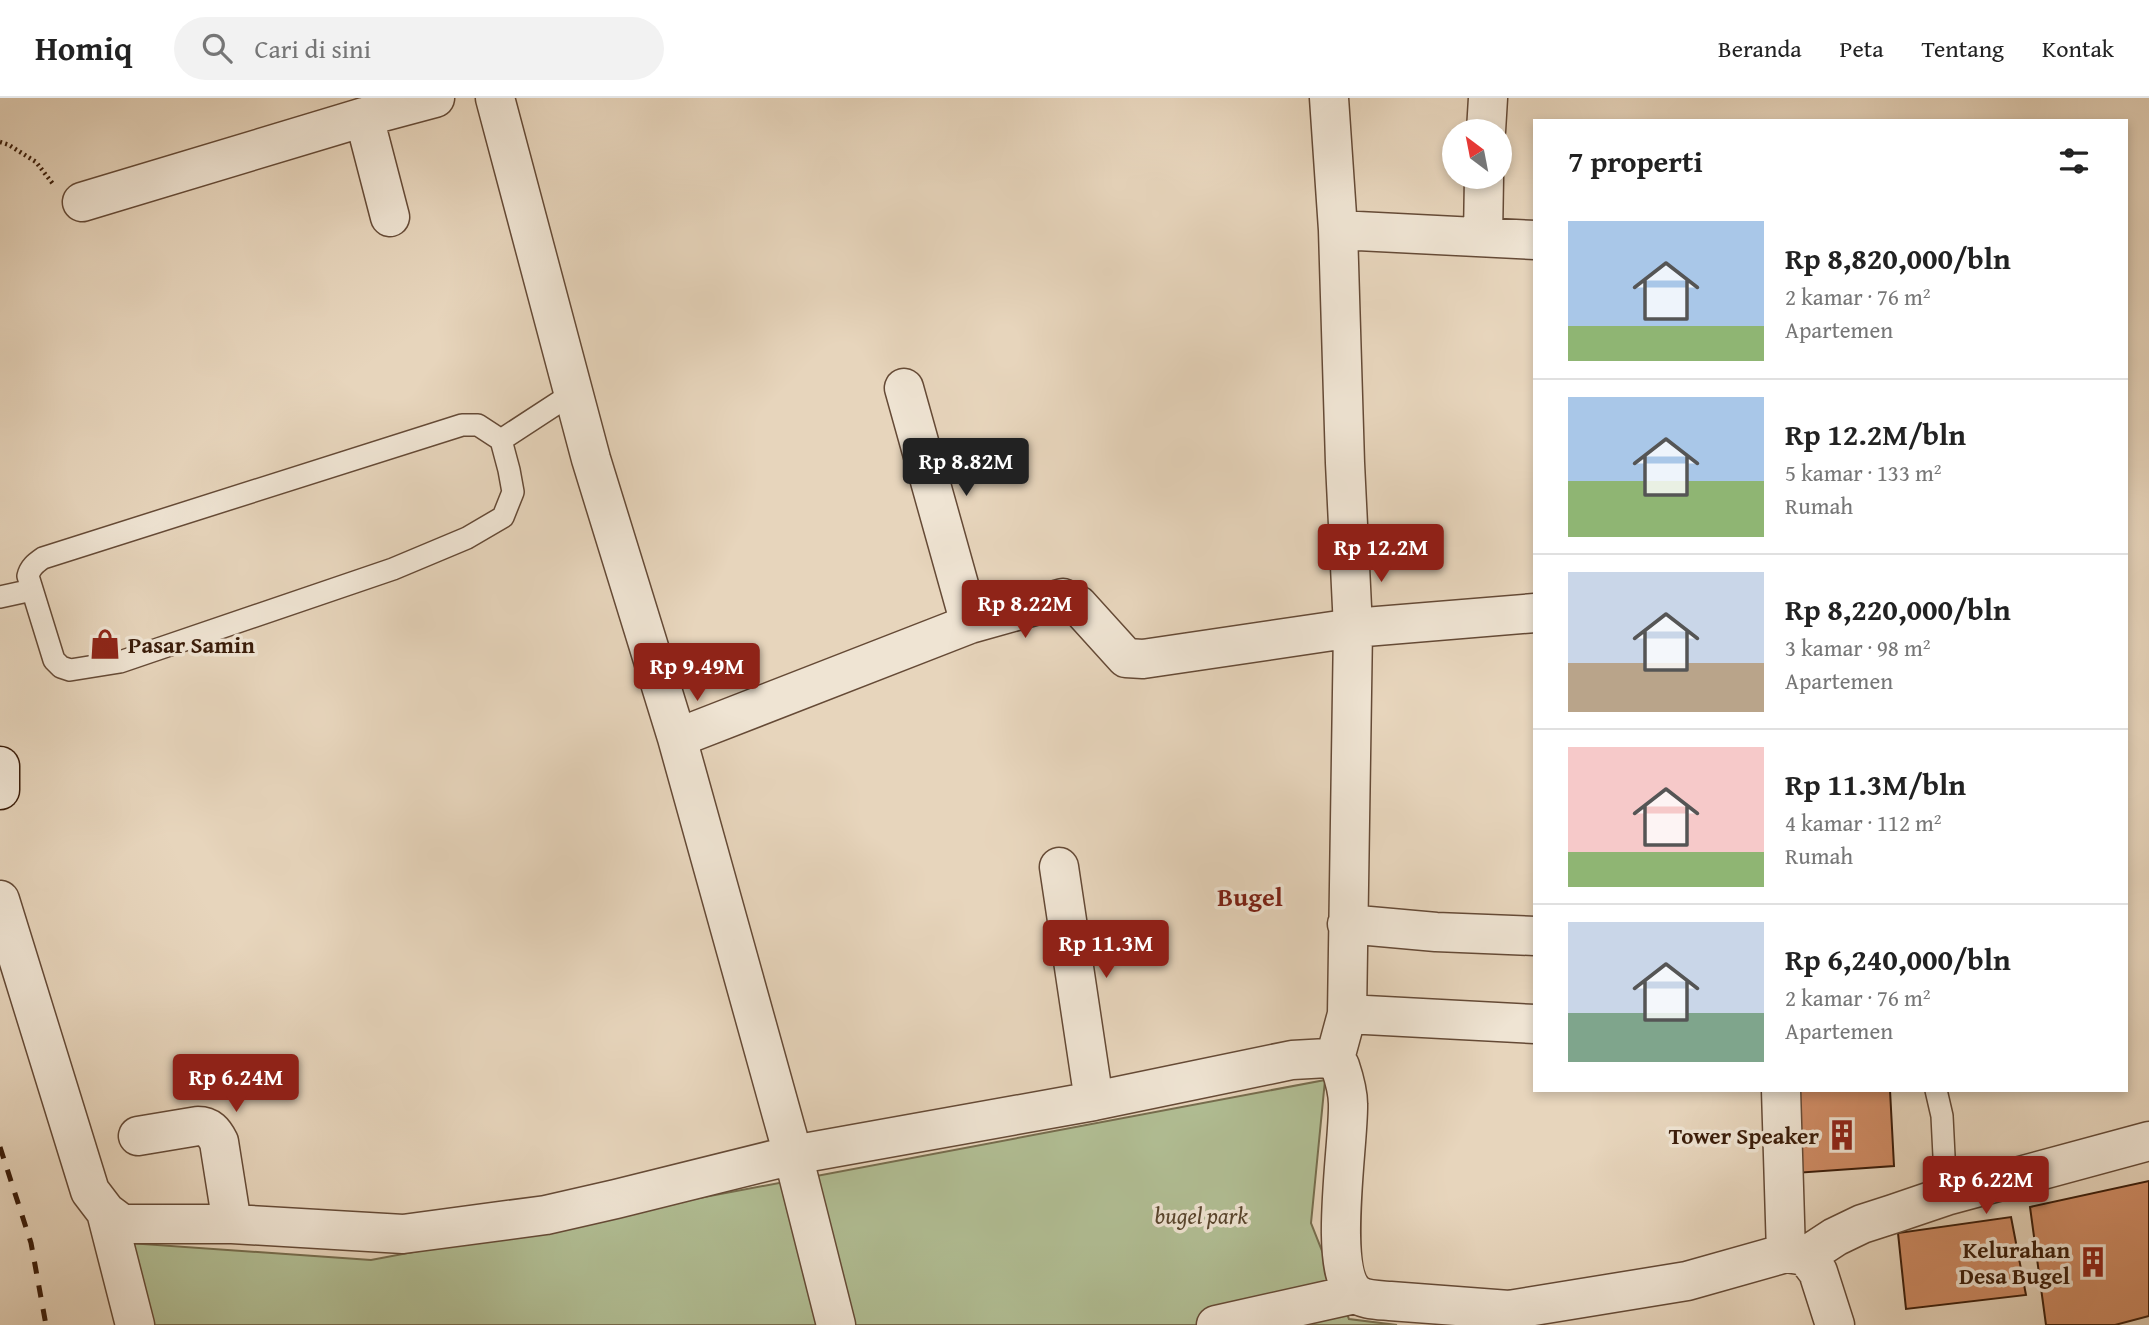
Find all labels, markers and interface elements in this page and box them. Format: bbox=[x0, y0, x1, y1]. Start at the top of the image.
search box bbox=[174, 17, 664, 80]
text: Homiq bbox=[35, 24, 132, 72]
icon: search bbox=[198, 29, 236, 67]
text: Cari di sini bbox=[254, 29, 371, 68]
text: Beranda bbox=[1718, 31, 1802, 66]
text: Peta bbox=[1840, 31, 1884, 66]
text: Tentang bbox=[1922, 31, 2004, 66]
text: Kontak bbox=[2042, 31, 2114, 66]
north arrow bbox=[1442, 119, 1512, 189]
map controls bbox=[1442, 119, 1512, 189]
text: 7 properti bbox=[1568, 139, 1703, 183]
icon: filters bbox=[2055, 142, 2093, 180]
text: Rp 8,820,000/bln bbox=[1785, 236, 2011, 280]
icon: home bbox=[1624, 249, 1708, 333]
text: 2 kamar · 76 m² bbox=[1785, 280, 1931, 313]
text: Apartemen bbox=[1785, 313, 1893, 346]
text: Rp 12.2M/bln bbox=[1785, 412, 1966, 456]
icon: home bbox=[1624, 425, 1708, 509]
pin: Rp 8.82M bbox=[894, 438, 1038, 498]
text: Rp 8.82M bbox=[919, 444, 1013, 477]
text: 5 kamar · 133 m² bbox=[1785, 456, 1942, 489]
text: Rumah bbox=[1785, 489, 1853, 522]
pin: Rp 12.2M bbox=[1309, 524, 1453, 584]
text: Rp 12.2M bbox=[1334, 530, 1428, 563]
pin: Rp 8.22M bbox=[953, 580, 1097, 640]
text: Rp 8.22M bbox=[978, 586, 1072, 619]
text: Rp 8,220,000/bln bbox=[1785, 587, 2011, 631]
icon: home bbox=[1624, 600, 1708, 684]
shop icon: Pasar Samin bbox=[88, 627, 122, 661]
place label: Pasar Samin bbox=[128, 628, 255, 661]
text: 3 kamar · 98 m² bbox=[1785, 631, 1931, 664]
pin: Rp 9.49M bbox=[625, 644, 769, 703]
text: Rp 9.49M bbox=[650, 649, 744, 682]
text: Apartemen bbox=[1785, 664, 1893, 697]
text: Rp 11.3M/bln bbox=[1785, 762, 1966, 806]
icon: home bbox=[1624, 775, 1708, 859]
text: 4 kamar · 112 m² bbox=[1785, 806, 1942, 839]
text: Rumah bbox=[1785, 839, 1853, 872]
district label: Bugel bbox=[1217, 877, 1283, 916]
pin: Rp 11.3M bbox=[1034, 920, 1178, 980]
text: Rp 11.3M bbox=[1059, 926, 1153, 959]
text: Rp 6,240,000/bln bbox=[1785, 937, 2011, 981]
icon: home bbox=[1624, 950, 1708, 1034]
text: 2 kamar · 76 m² bbox=[1785, 981, 1931, 1014]
text: Apartemen bbox=[1785, 1014, 1893, 1047]
pin: Rp 6.24M bbox=[164, 1054, 308, 1114]
text: Rp 6.24M bbox=[189, 1060, 283, 1093]
building icon: Tower Speaker bbox=[1825, 1118, 1859, 1152]
place label: Tower Speaker bbox=[1669, 1119, 1819, 1152]
pin: Rp 6.22M bbox=[1914, 1156, 2058, 1216]
text: Rp 6.22M bbox=[1939, 1162, 2033, 1195]
park label: bugel park bbox=[1154, 1199, 1248, 1232]
place label: Kelurahan Desa Bugel bbox=[1959, 1233, 2070, 1292]
building icon: Kelurahan Desa Bugel bbox=[2076, 1245, 2110, 1279]

